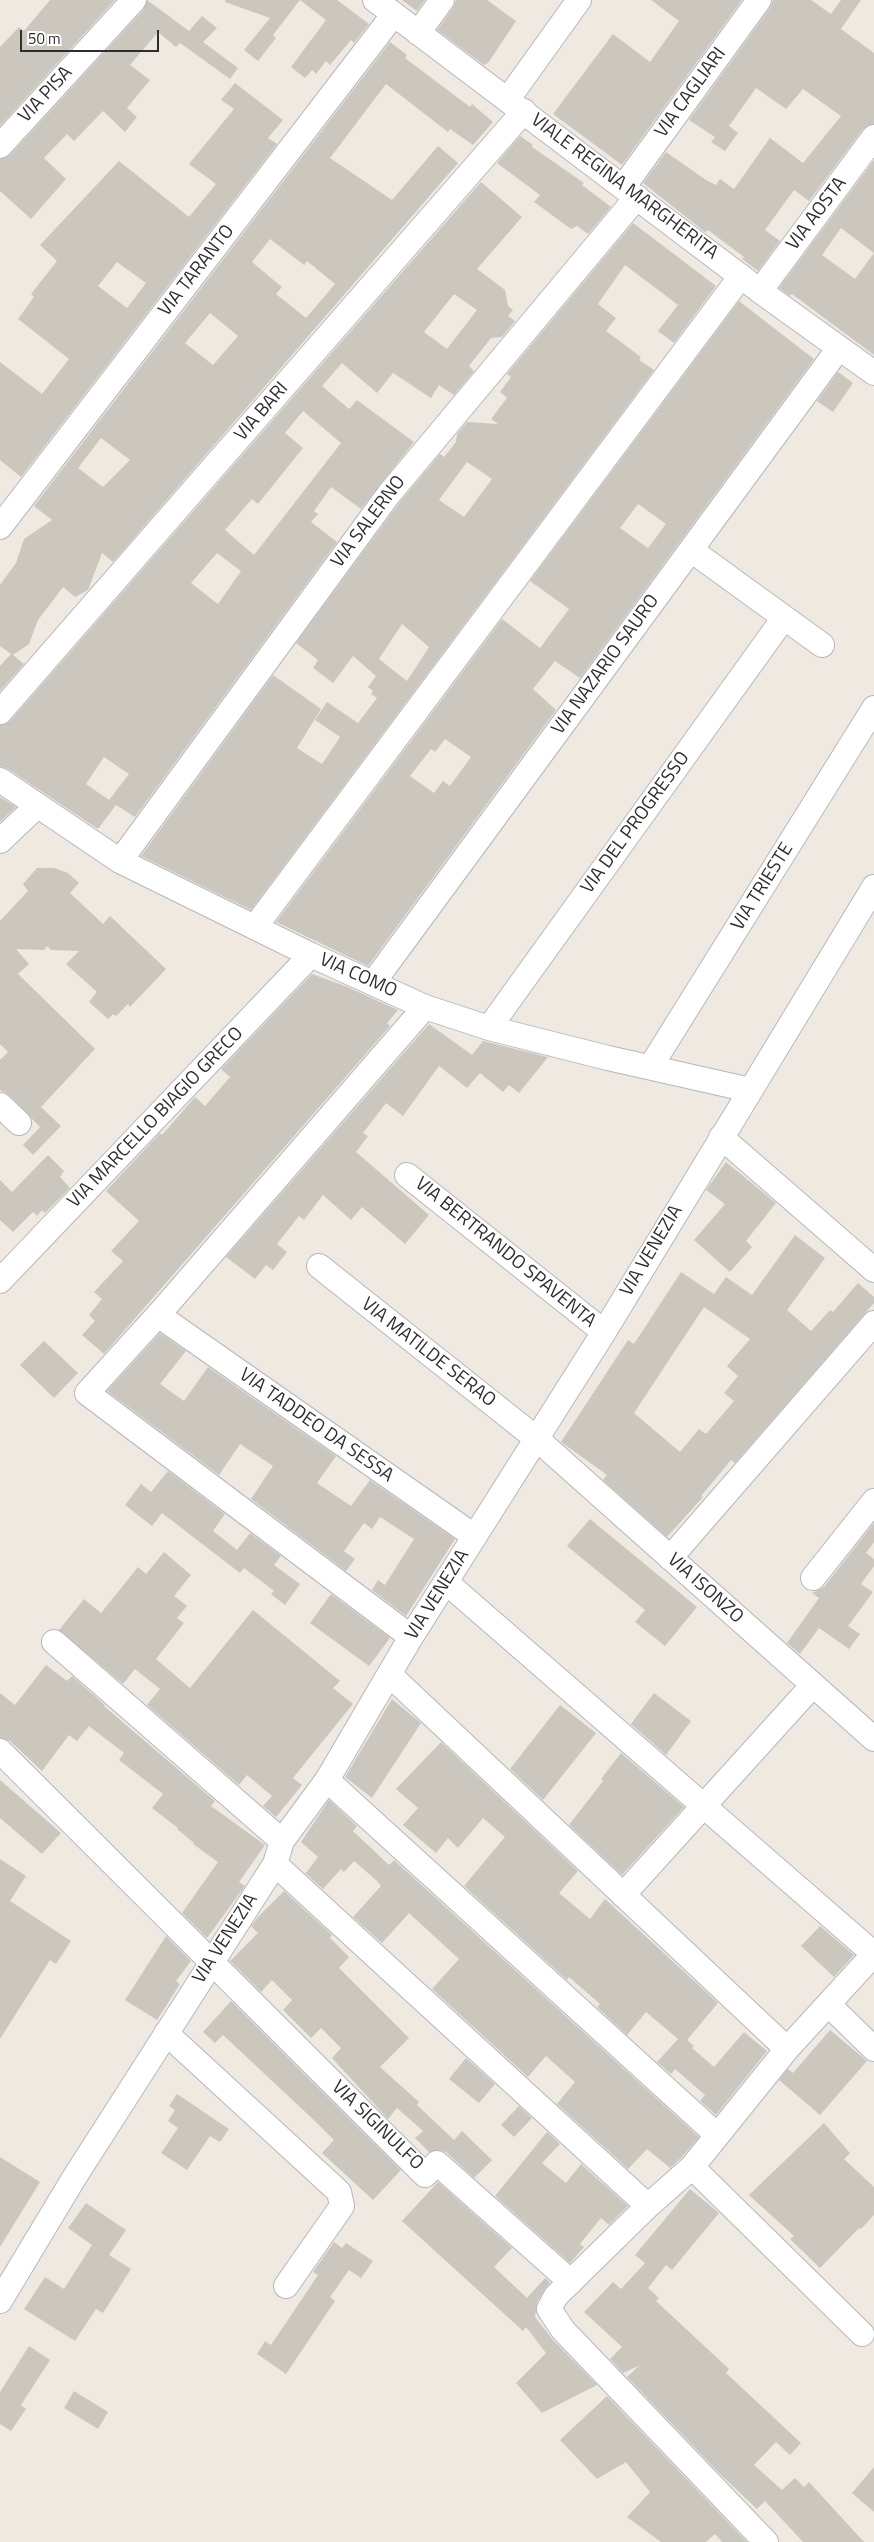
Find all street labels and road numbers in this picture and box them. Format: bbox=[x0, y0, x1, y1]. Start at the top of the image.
street label: VIA CAGLIARI bbox=[651, 43, 731, 143]
street label: VIA PISA bbox=[14, 62, 78, 128]
street label: VIALE REGINA MARGHERITA bbox=[526, 109, 722, 265]
street label: VIA AOSTA bbox=[782, 173, 852, 255]
street label: VIA TARANTO bbox=[154, 221, 240, 321]
street label: VIA BARI bbox=[230, 378, 294, 446]
street label: VIA SALERNO bbox=[327, 471, 411, 573]
street label: VIA NAZARIO SAURO bbox=[547, 590, 665, 740]
street label: VIA DEL PROGRESSO bbox=[577, 748, 695, 898]
street label: VIA TRIESTE bbox=[727, 839, 799, 935]
street label: VIA COMO bbox=[316, 949, 400, 1003]
street label: VIA MARCELLO BIAGIO GRECO bbox=[64, 1023, 248, 1213]
street label: VIA BERTRANDO SPAVENTA bbox=[410, 1173, 600, 1333]
street label: VIA VENEZIA bbox=[616, 1201, 688, 1301]
street label: VIA MATILDE SERAO bbox=[356, 1293, 500, 1413]
street label: VIA TADDEO DA SESSA bbox=[234, 1364, 398, 1488]
street label: VIA VENEZIA bbox=[401, 1546, 475, 1644]
street label: VIA ISONZO bbox=[662, 1549, 748, 1629]
street label: VIA VENEZIA bbox=[189, 1890, 263, 1988]
street label: VIA SIGINULFO bbox=[326, 2076, 428, 2176]

